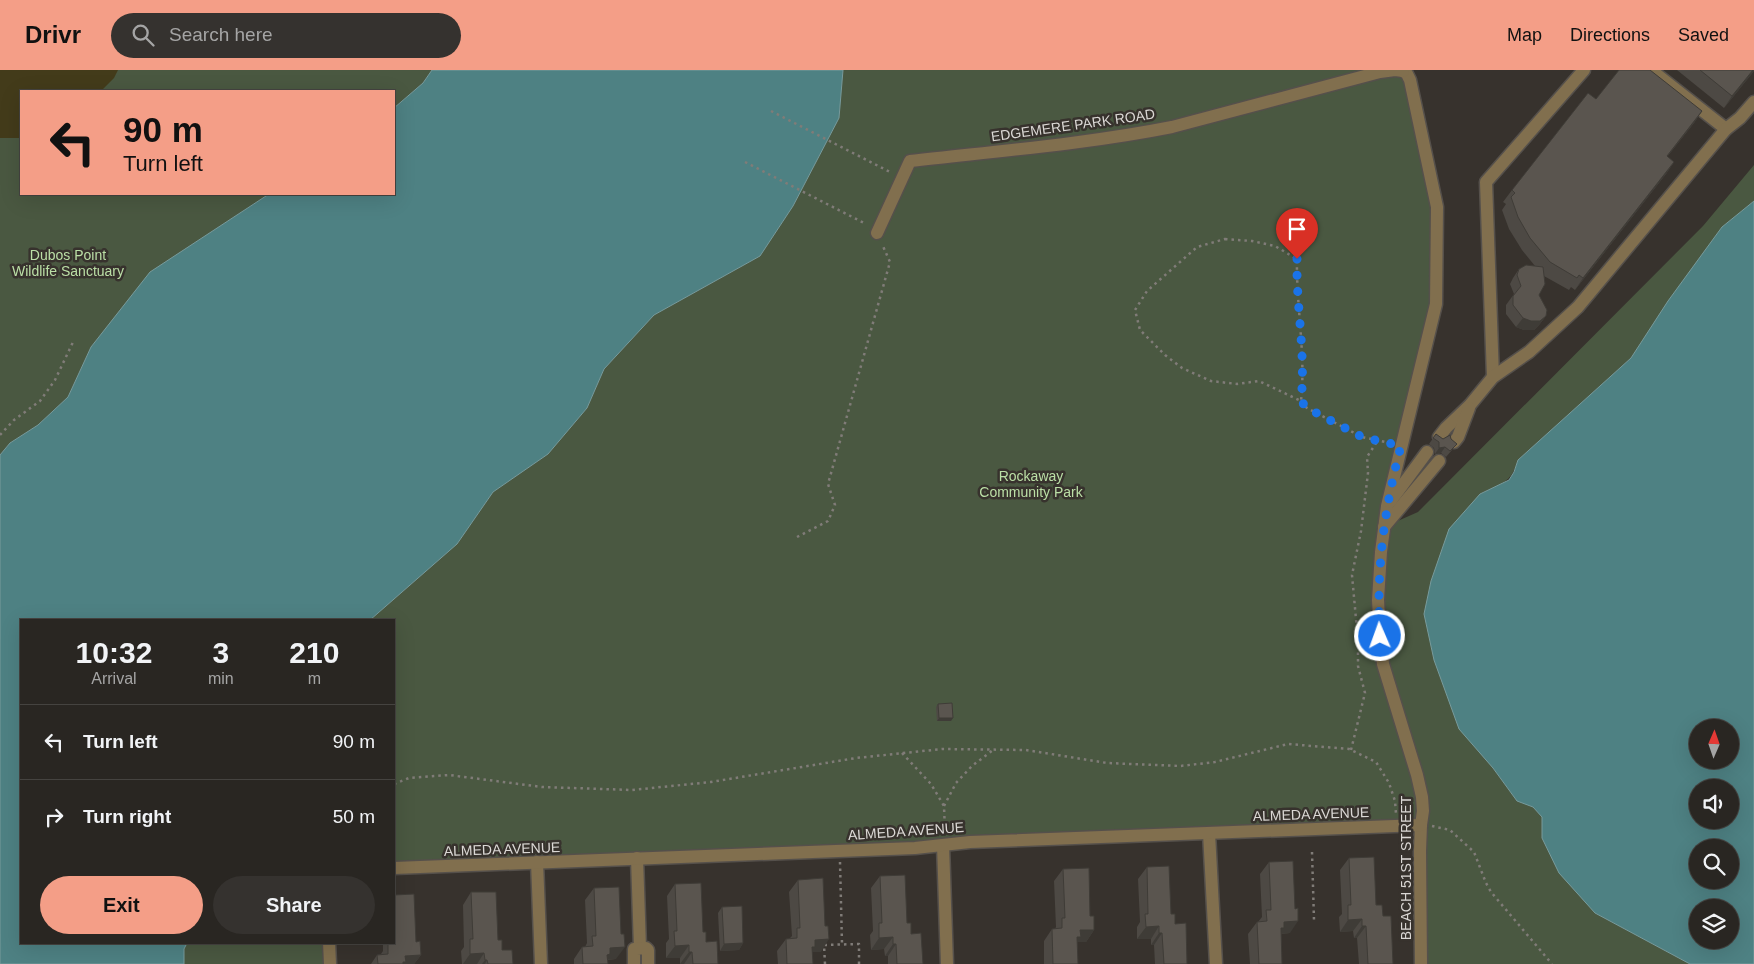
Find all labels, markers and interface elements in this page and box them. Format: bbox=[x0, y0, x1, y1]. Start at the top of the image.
search box bbox=[111, 13, 461, 58]
text: Drivr bbox=[25, 21, 81, 48]
icon: search bbox=[129, 21, 157, 49]
text: Search here bbox=[169, 24, 273, 45]
text: Map bbox=[1507, 25, 1542, 45]
text: Directions bbox=[1570, 25, 1650, 45]
text: Saved bbox=[1678, 25, 1729, 45]
street label: EDGEMERE PARK ROAD bbox=[990, 106, 1156, 144]
icon: left bbox=[40, 110, 105, 175]
text: 90 m bbox=[123, 110, 203, 149]
text: Turn left bbox=[123, 151, 203, 176]
pin bbox=[1276, 208, 1318, 259]
icon: arrive bbox=[1283, 215, 1311, 243]
park label: Dubos Point Wildlife Sanctuary bbox=[12, 247, 124, 279]
park label: Rockaway Community Park bbox=[979, 468, 1084, 500]
position arrow bbox=[1353, 609, 1405, 661]
text: 10:32 bbox=[76, 636, 152, 669]
text: 3 bbox=[212, 636, 229, 669]
text: 210 bbox=[289, 636, 339, 669]
text: Arrival bbox=[91, 670, 137, 687]
text: min bbox=[208, 670, 234, 687]
text: m bbox=[308, 670, 321, 687]
north arrow bbox=[1689, 719, 1739, 769]
map controls bbox=[1689, 719, 1739, 949]
icon: left bbox=[40, 728, 68, 756]
text: Turn left bbox=[83, 731, 158, 752]
text: 90 m bbox=[333, 731, 375, 752]
button: sound bbox=[1689, 779, 1739, 829]
street label: BEACH 51ST STREET bbox=[1398, 795, 1414, 940]
icon: right bbox=[40, 803, 68, 831]
street label: ALMEDA AVENUE bbox=[1253, 804, 1369, 824]
text: Turn right bbox=[83, 806, 171, 827]
text: 50 m bbox=[333, 806, 375, 827]
street label: ALMEDA AVENUE bbox=[847, 819, 965, 843]
street label: ALMEDA AVENUE bbox=[444, 839, 560, 859]
button: search bbox=[1689, 839, 1739, 889]
button: Exit bbox=[40, 876, 203, 934]
button: Share bbox=[213, 876, 375, 934]
button: layers bbox=[1689, 899, 1739, 949]

